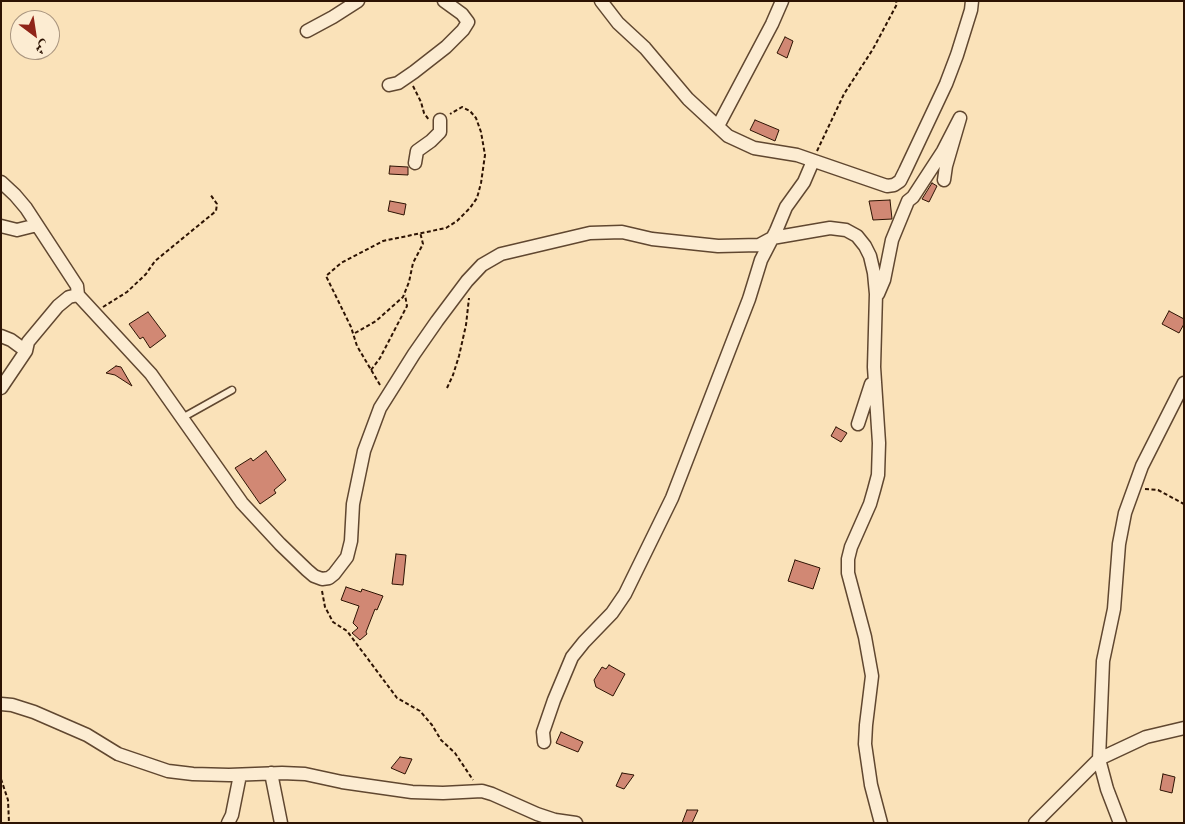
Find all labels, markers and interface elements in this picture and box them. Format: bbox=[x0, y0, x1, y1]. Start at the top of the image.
north arrow bbox=[10, 10, 60, 60]
text: ش bbox=[32, 36, 53, 59]

